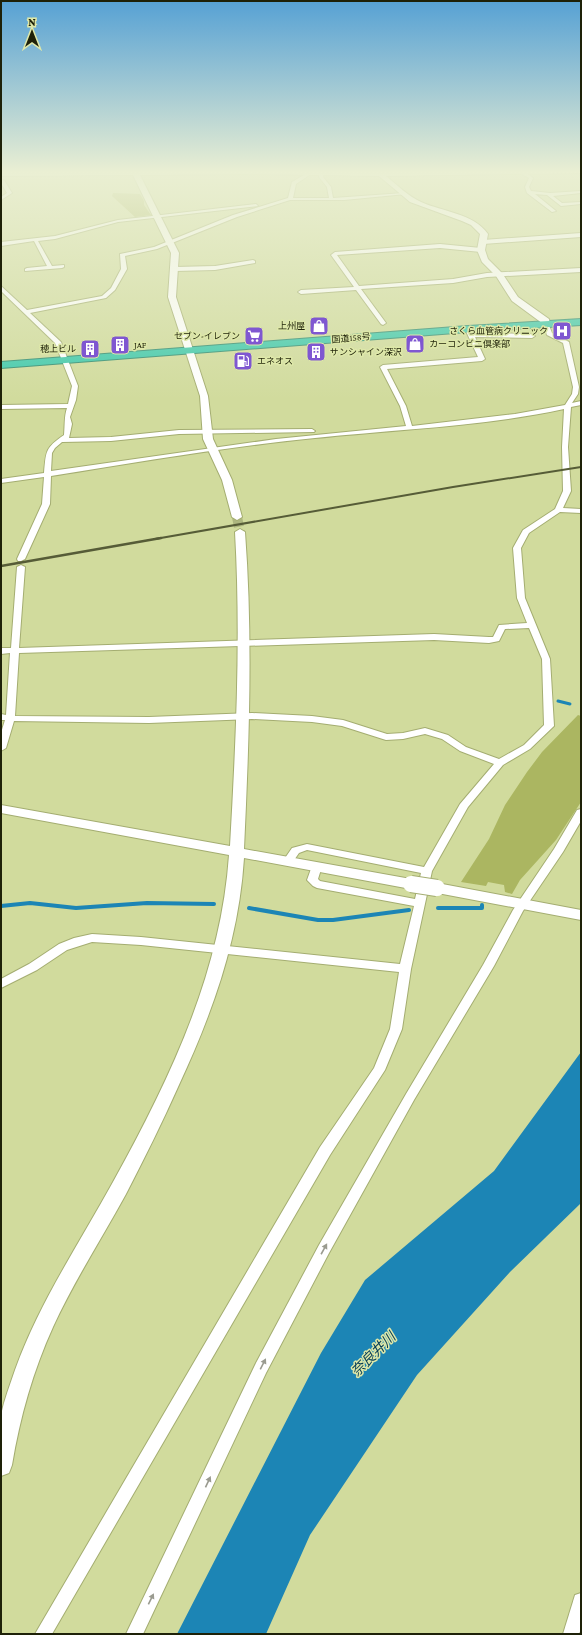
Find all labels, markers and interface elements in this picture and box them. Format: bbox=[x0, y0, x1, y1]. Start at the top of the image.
north arrow bbox=[12, 12, 52, 52]
text: N bbox=[28, 16, 36, 28]
shop icon: 上州屋 bbox=[308, 315, 330, 337]
place label: 上州屋 bbox=[278, 320, 305, 331]
hospital icon: さくら血管病クリニック bbox=[551, 320, 573, 342]
supermarket icon: セブン-イレブン bbox=[243, 325, 265, 347]
place label: さくら血管病クリニック bbox=[449, 326, 548, 336]
place label: セブン-イレブン bbox=[174, 331, 240, 341]
street label: 国道158号 bbox=[331, 331, 371, 345]
shop icon: カーコンビニ倶楽部 bbox=[404, 333, 426, 355]
building icon: JAF bbox=[109, 334, 131, 356]
building icon: 穂上ビル bbox=[79, 338, 101, 360]
place label: カーコンビニ倶楽部 bbox=[429, 339, 510, 349]
place label: JAF bbox=[133, 340, 147, 350]
building icon: サンシャイン深沢 bbox=[305, 341, 327, 363]
place label: 穂上ビル bbox=[40, 344, 76, 354]
place label: サンシャイン深沢 bbox=[330, 347, 402, 357]
fuel station icon: エネオス bbox=[232, 350, 254, 372]
place label: エネオス bbox=[257, 356, 293, 366]
one-way arrow bbox=[320, 1244, 327, 1255]
water label: 奈良井川 bbox=[348, 1327, 400, 1379]
one-way arrow bbox=[260, 1359, 266, 1370]
one-way arrow bbox=[205, 1476, 211, 1488]
one-way arrow bbox=[148, 1593, 154, 1605]

